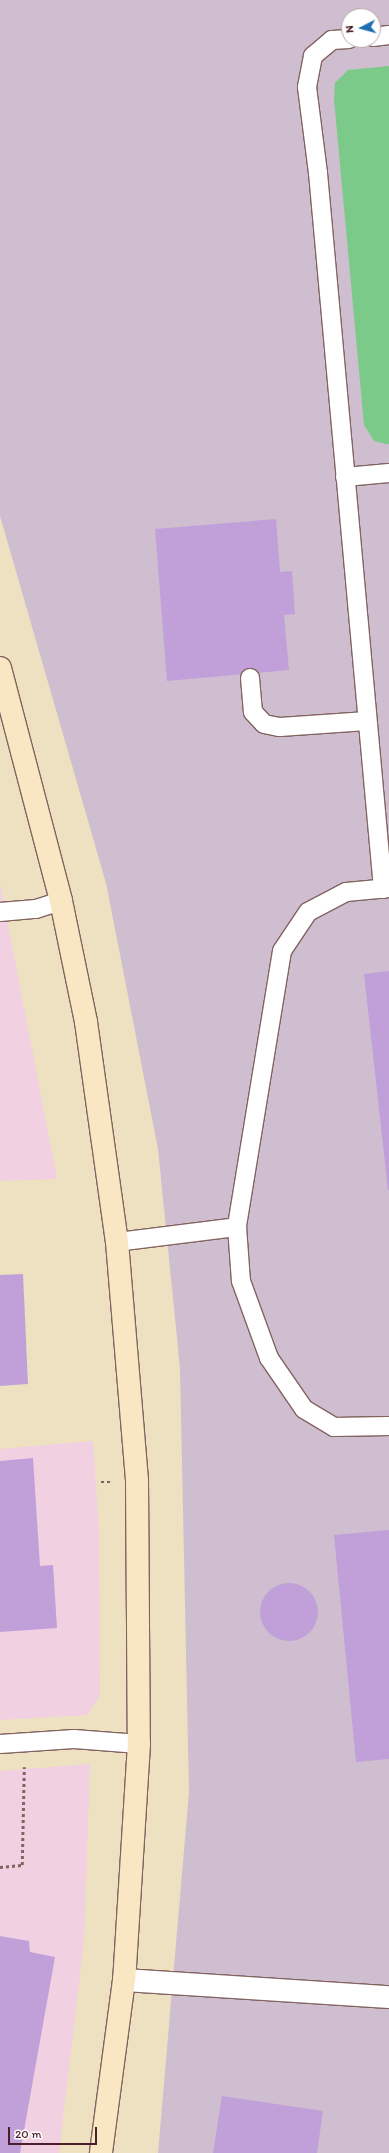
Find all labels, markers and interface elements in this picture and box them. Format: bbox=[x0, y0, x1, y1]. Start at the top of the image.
north arrow bbox=[341, 8, 381, 48]
text: N bbox=[343, 25, 356, 34]
scale bar bbox=[10, 2119, 99, 2145]
text: 20 m bbox=[15, 2127, 42, 2141]

